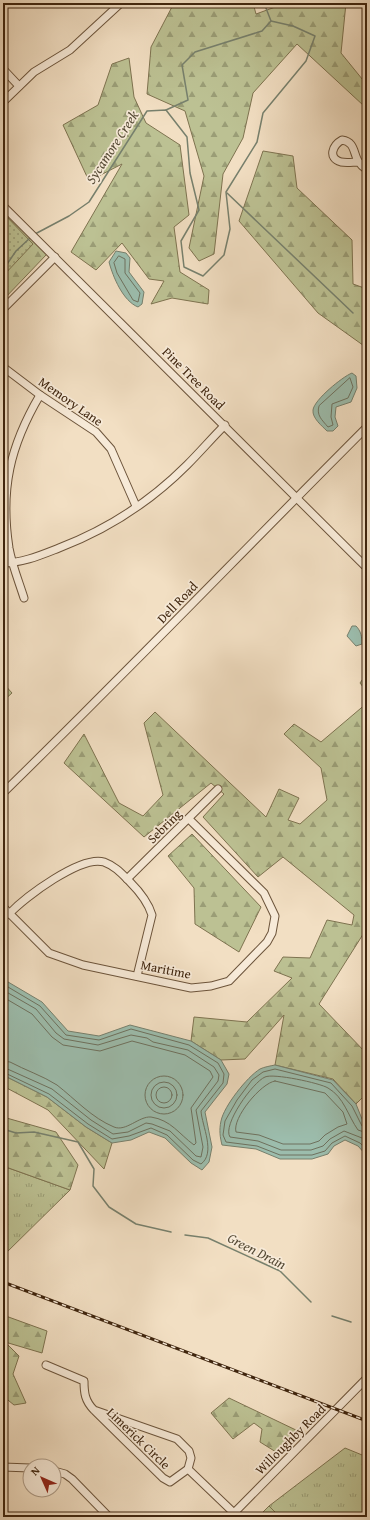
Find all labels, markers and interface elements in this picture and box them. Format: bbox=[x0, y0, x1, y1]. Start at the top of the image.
water label: Sycamore Creek bbox=[81, 106, 144, 188]
street label: Pine Tree Road bbox=[158, 343, 229, 414]
street label: Memory Lane bbox=[35, 372, 107, 431]
street label: Dell Road bbox=[153, 577, 202, 627]
street label: Sebring bbox=[143, 804, 186, 848]
street label: Maritime bbox=[139, 955, 193, 984]
water label: Green Drain bbox=[224, 1228, 290, 1274]
street label: Willoughby Road bbox=[251, 1400, 330, 1479]
street label: Limerick Circle bbox=[103, 1403, 175, 1474]
north arrow bbox=[22, 1458, 62, 1498]
text: N bbox=[27, 1462, 44, 1479]

